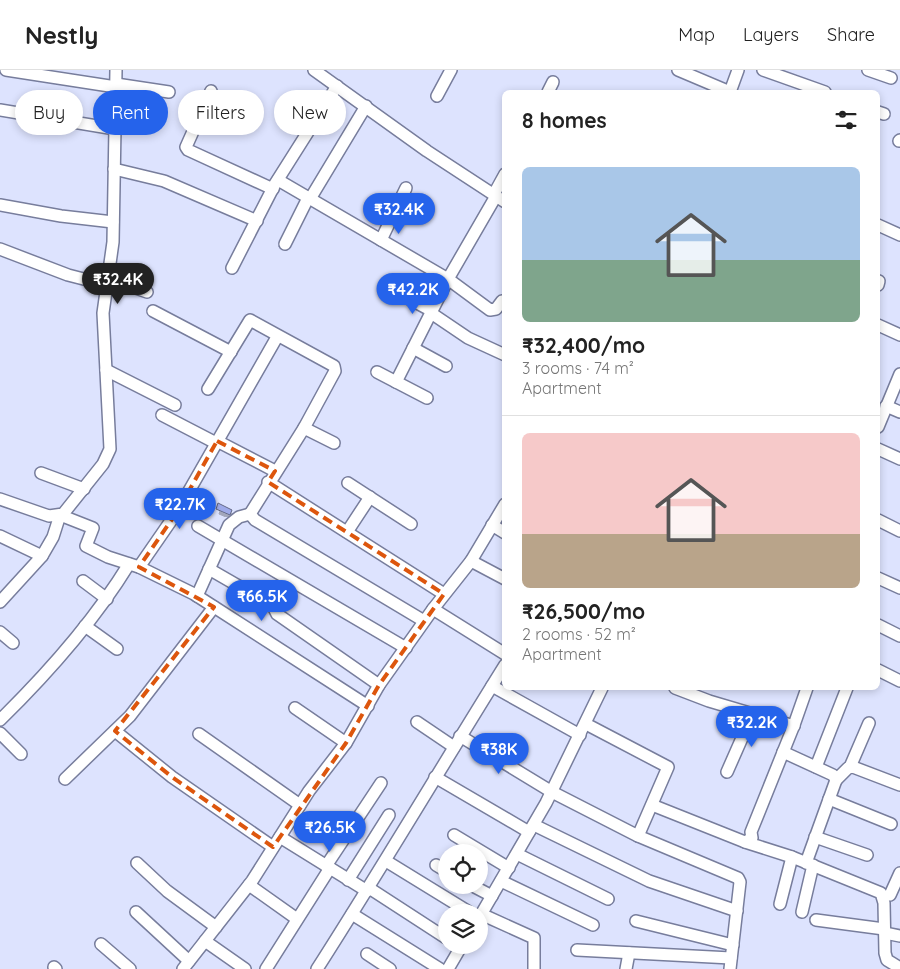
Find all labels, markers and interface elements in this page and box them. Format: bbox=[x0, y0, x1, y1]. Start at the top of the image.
text: Nestly bbox=[25, 20, 98, 50]
text: Map bbox=[678, 23, 715, 46]
text: Layers bbox=[743, 23, 799, 46]
text: Share bbox=[827, 23, 875, 46]
chip: Buy bbox=[15, 90, 83, 135]
chip: Rent bbox=[93, 90, 168, 135]
chip: Filters bbox=[178, 90, 264, 135]
chip: New bbox=[274, 90, 346, 135]
icon: filters bbox=[832, 106, 860, 134]
text: 8 homes bbox=[522, 107, 607, 133]
pin: ₹32.4K bbox=[358, 192, 440, 235]
text: ₹32.4K bbox=[374, 199, 424, 219]
icon: home bbox=[646, 200, 736, 290]
pin: ₹32.4K bbox=[77, 262, 159, 305]
text: ₹32.4K bbox=[93, 269, 143, 289]
pin: ₹42.2K bbox=[372, 272, 454, 315]
text: ₹42.2K bbox=[388, 279, 438, 299]
text: ₹32,400/mo bbox=[522, 332, 645, 358]
text: 3 rooms · 74 m² bbox=[522, 358, 634, 378]
text: Apartment bbox=[522, 378, 602, 398]
icon: home bbox=[646, 465, 736, 555]
pin: ₹22.7K bbox=[139, 488, 221, 530]
text: ₹22.7K bbox=[155, 494, 205, 514]
pin: ₹66.5K bbox=[221, 580, 303, 622]
text: ₹66.5K bbox=[237, 586, 287, 606]
text: ₹26,500/mo bbox=[522, 598, 645, 624]
text: 2 rooms · 52 m² bbox=[522, 624, 636, 644]
text: Apartment bbox=[522, 644, 602, 664]
pin: ₹32.2K bbox=[711, 706, 793, 748]
text: ₹32.2K bbox=[727, 712, 777, 732]
pin: ₹38K bbox=[469, 732, 529, 775]
text: ₹38K bbox=[481, 739, 517, 759]
pin: ₹26.5K bbox=[289, 810, 371, 853]
text: ₹26.5K bbox=[305, 817, 355, 837]
map controls bbox=[438, 844, 488, 954]
button: locate bbox=[438, 844, 488, 894]
button: layers bbox=[438, 904, 488, 954]

